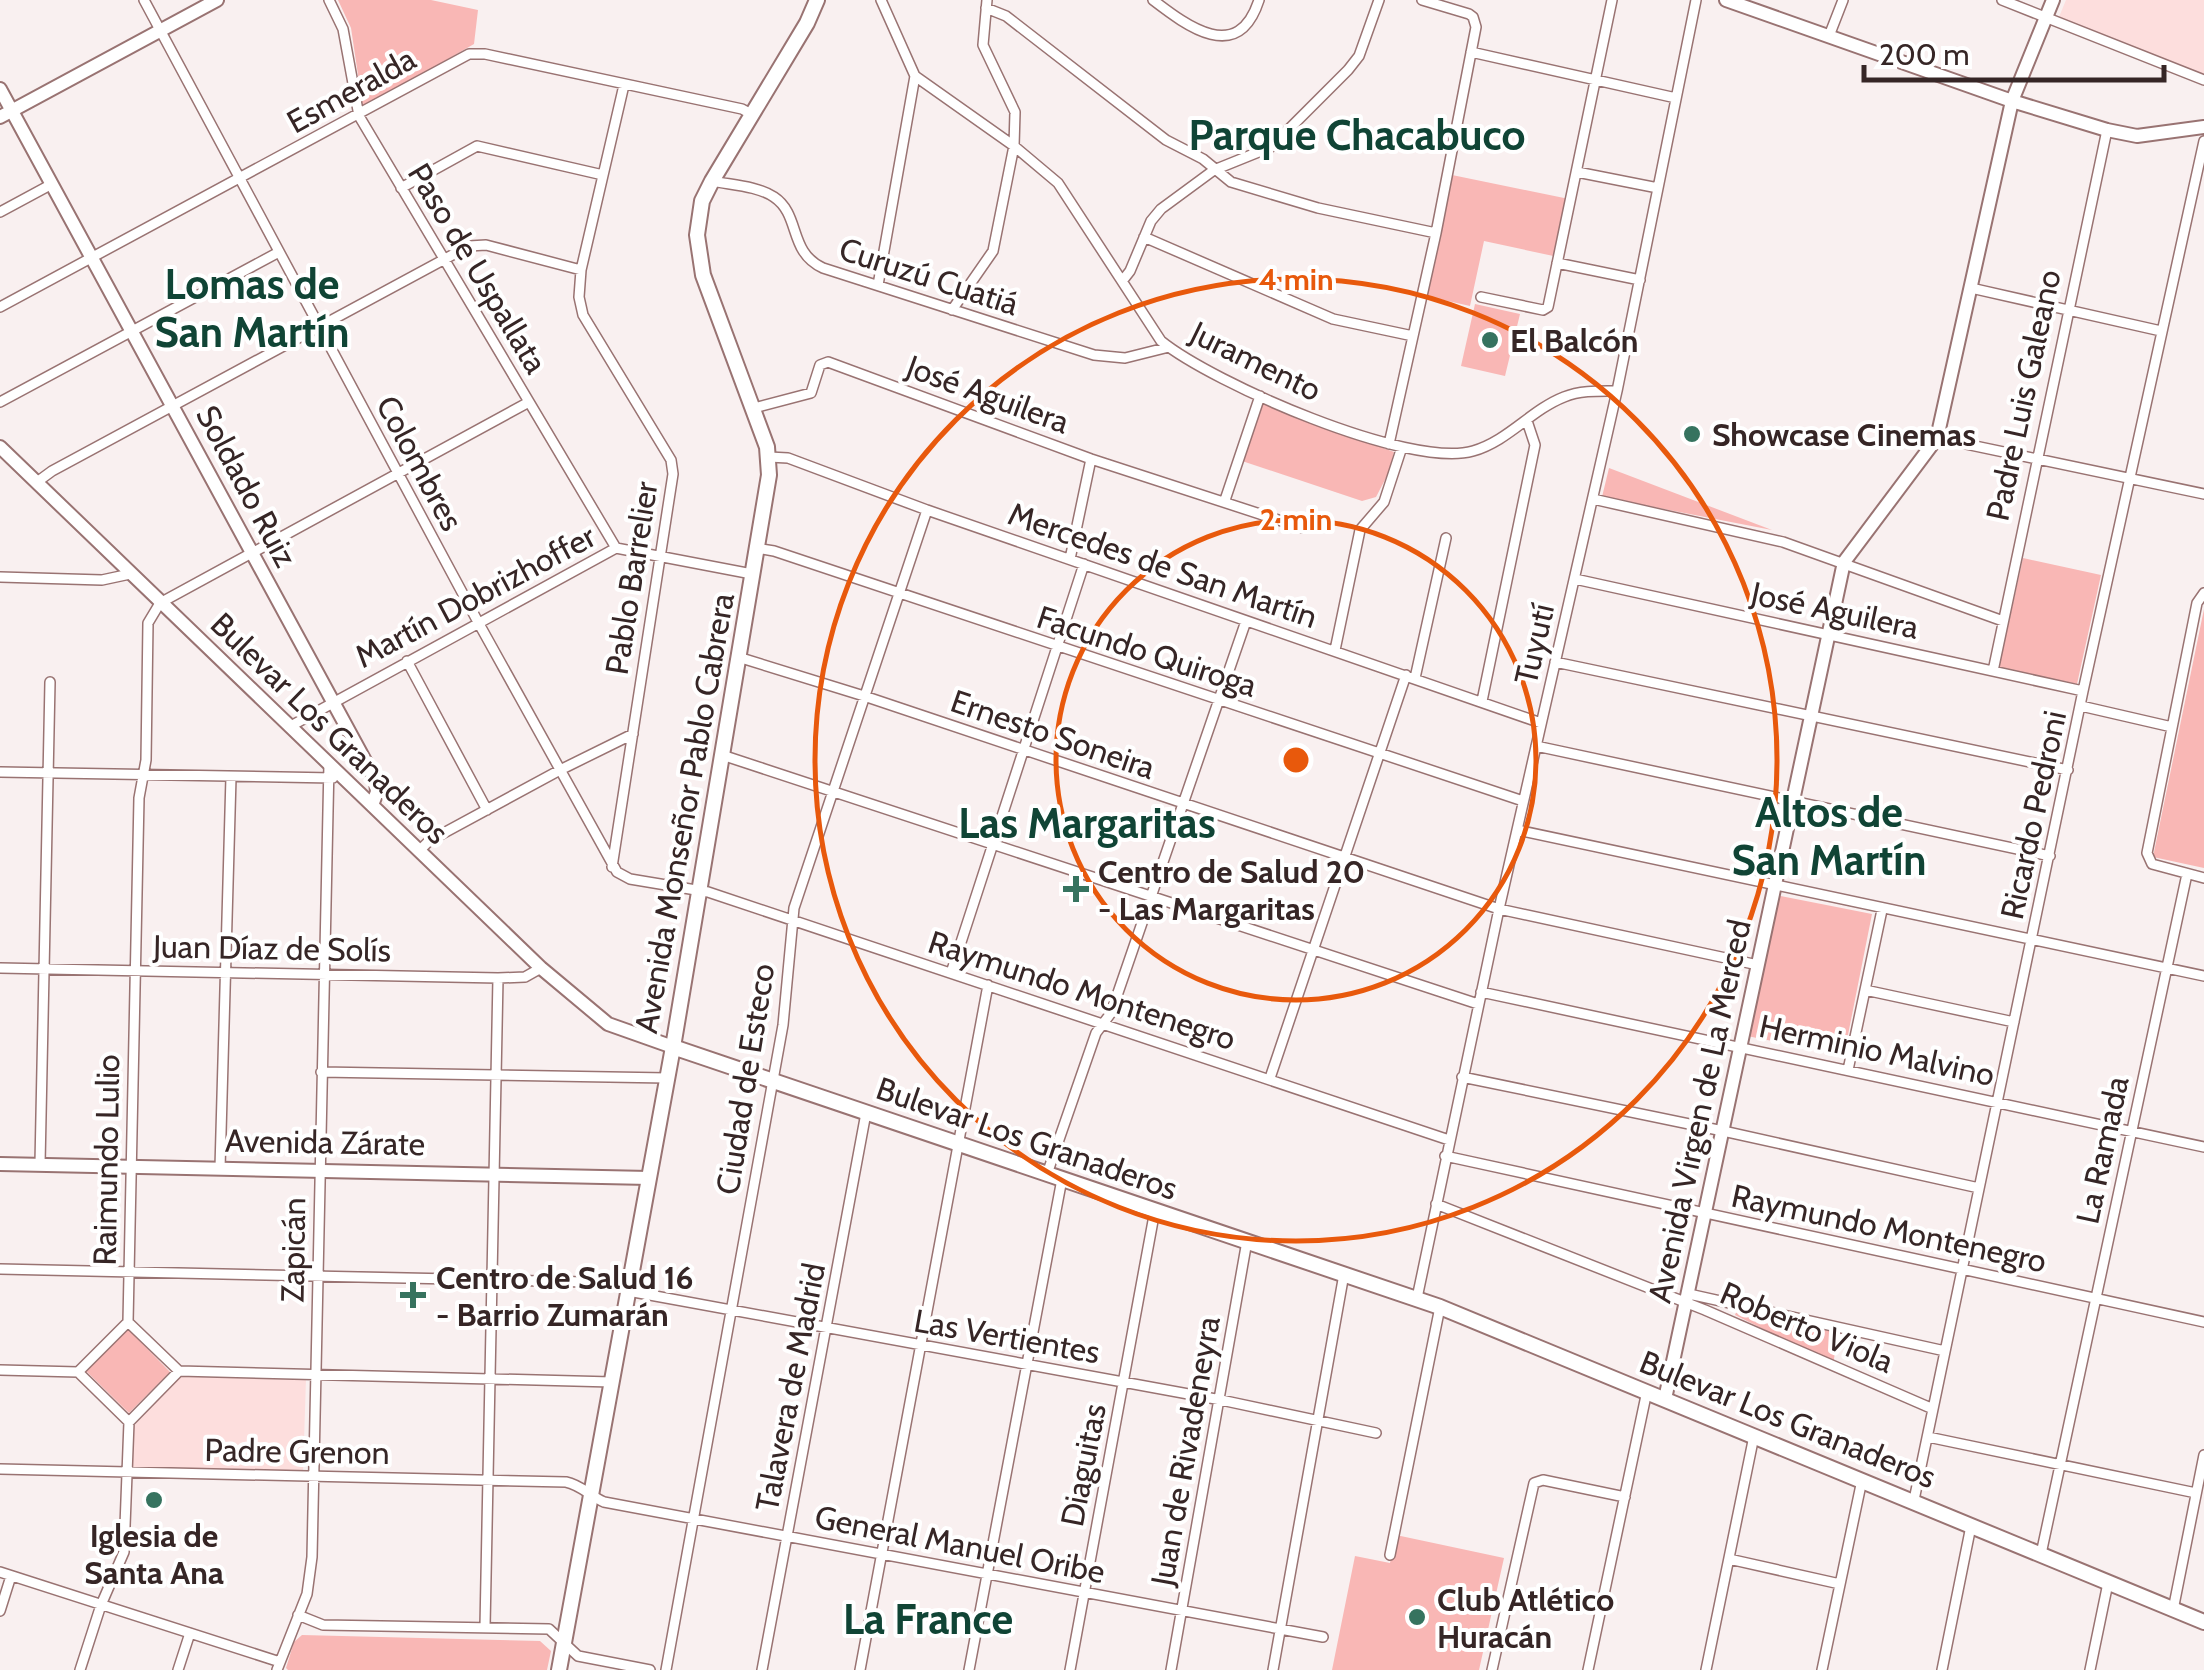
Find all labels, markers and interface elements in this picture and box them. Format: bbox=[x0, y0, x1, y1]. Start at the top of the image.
scale bar bbox=[1864, 20, 2164, 82]
text: 200 m bbox=[1879, 36, 1970, 73]
street label: Esmeralda bbox=[280, 38, 423, 141]
district label: Parque Chacabuco bbox=[1189, 109, 1525, 161]
street label: Paso de Uspallata bbox=[400, 156, 556, 381]
street label: Curuzú Cuatiá bbox=[835, 229, 1024, 323]
district label: Lomas de San Martín bbox=[154, 258, 350, 358]
text: 4 min bbox=[1258, 261, 1334, 298]
street label: Padre Luis Galeano bbox=[1977, 266, 2069, 524]
street label: Juramento bbox=[1184, 312, 1328, 409]
place label: El Balcón bbox=[1510, 321, 1638, 360]
marker: El Balcón bbox=[1479, 329, 1501, 351]
street label: José Aguilera bbox=[900, 346, 1075, 442]
street label: Colombres bbox=[368, 389, 472, 537]
street label: Soldado Ruiz bbox=[188, 399, 306, 573]
place label: Showcase Cinemas bbox=[1712, 415, 1976, 454]
marker: Showcase Cinemas bbox=[1681, 423, 1703, 445]
street label: Pablo Barrelier bbox=[597, 478, 666, 677]
street label: Mercedes de San Martín bbox=[1003, 494, 1323, 636]
text: 2 min bbox=[1260, 501, 1332, 538]
street label: Martín Dobrizhoffer bbox=[348, 516, 603, 676]
street label: José Aguilera bbox=[1747, 573, 1923, 647]
street label: Avenida Monseñor Pablo Cabrera bbox=[626, 589, 742, 1036]
street label: Facundo Quiroga bbox=[1032, 597, 1262, 705]
street label: Tuyutí bbox=[1506, 600, 1562, 688]
street label: Bulevar Los Granaderos bbox=[203, 604, 457, 852]
street label: Ernesto Soneira bbox=[946, 681, 1161, 787]
street label: Ricardo Pedroni bbox=[1992, 707, 2074, 923]
centre of rings bbox=[1278, 742, 1314, 778]
district label: Altos de San Martín bbox=[1731, 786, 1927, 886]
district label: Las Margaritas bbox=[958, 797, 1216, 849]
place label: Centro de Salud 20 - Las Margaritas bbox=[1098, 852, 1365, 928]
marker: Centro de Salud 20 - Las Margaritas bbox=[1063, 876, 1089, 902]
street label: Avenida Virgen de La Merced bbox=[1639, 916, 1759, 1306]
street label: Raymundo Montenegro bbox=[923, 922, 1241, 1058]
street label: Juan Díaz de Solís bbox=[152, 926, 391, 970]
street label: Ciudad de Esteco bbox=[707, 961, 783, 1197]
street label: Herminio Malvino bbox=[1756, 1006, 1998, 1094]
street label: Raimundo Lulio bbox=[85, 1054, 127, 1266]
street label: Bulevar Los Granaderos bbox=[871, 1068, 1183, 1208]
street label: La Ramada bbox=[2067, 1072, 2137, 1227]
street label: Avenida Zárate bbox=[225, 1121, 425, 1163]
street label: Raymundo Montenegro bbox=[1728, 1176, 2050, 1280]
street label: Zapicán bbox=[273, 1197, 313, 1303]
place label: Centro de Salud 16 - Barrio Zumarán bbox=[436, 1258, 693, 1334]
street label: Talavera de Madrid bbox=[747, 1260, 833, 1514]
street label: Roberto Viola bbox=[1715, 1273, 1900, 1381]
marker: Centro de Salud 16 - Barrio Zumarán bbox=[400, 1282, 426, 1308]
street label: Las Vertientes bbox=[911, 1300, 1103, 1372]
street label: Juan de Rivadeneyra bbox=[1142, 1313, 1228, 1590]
street label: Bulevar Los Granaderos bbox=[1634, 1342, 1942, 1496]
street label: Diaguitas bbox=[1052, 1400, 1114, 1530]
street label: Padre Grenon bbox=[204, 1430, 390, 1472]
marker: Iglesia de Santa Ana bbox=[143, 1489, 165, 1511]
street label: General Manuel Oribe bbox=[812, 1497, 1108, 1591]
place label: Iglesia de Santa Ana bbox=[84, 1516, 224, 1592]
place label: Club Atlético Huracán bbox=[1437, 1580, 1614, 1656]
district label: La France bbox=[843, 1593, 1013, 1645]
marker: Club Atlético Huracán bbox=[1406, 1606, 1428, 1628]

